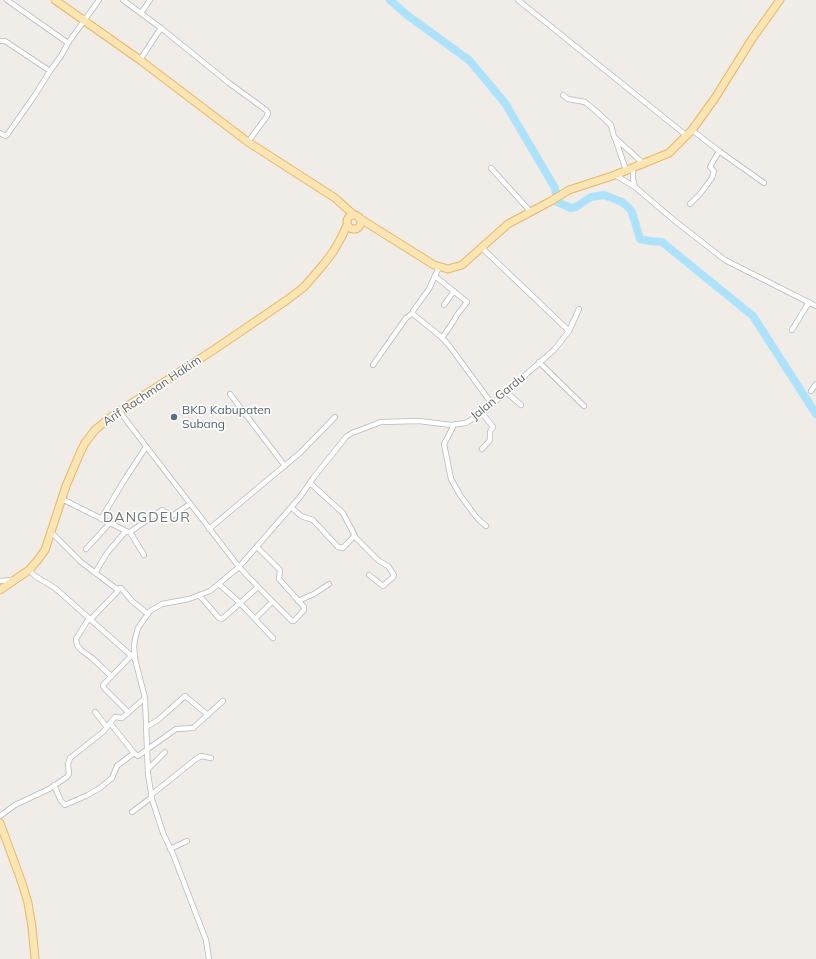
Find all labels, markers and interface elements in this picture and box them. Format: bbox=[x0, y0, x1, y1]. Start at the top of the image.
street label: Arif Rachman Hakim bbox=[100, 353, 204, 429]
street label: Jalan Gardu bbox=[468, 371, 528, 423]
place label: BKD Kabupaten Subang bbox=[182, 403, 271, 431]
marker: BKD Kabupaten Subang bbox=[169, 412, 179, 422]
district label: DANGDEUR bbox=[103, 510, 191, 526]

